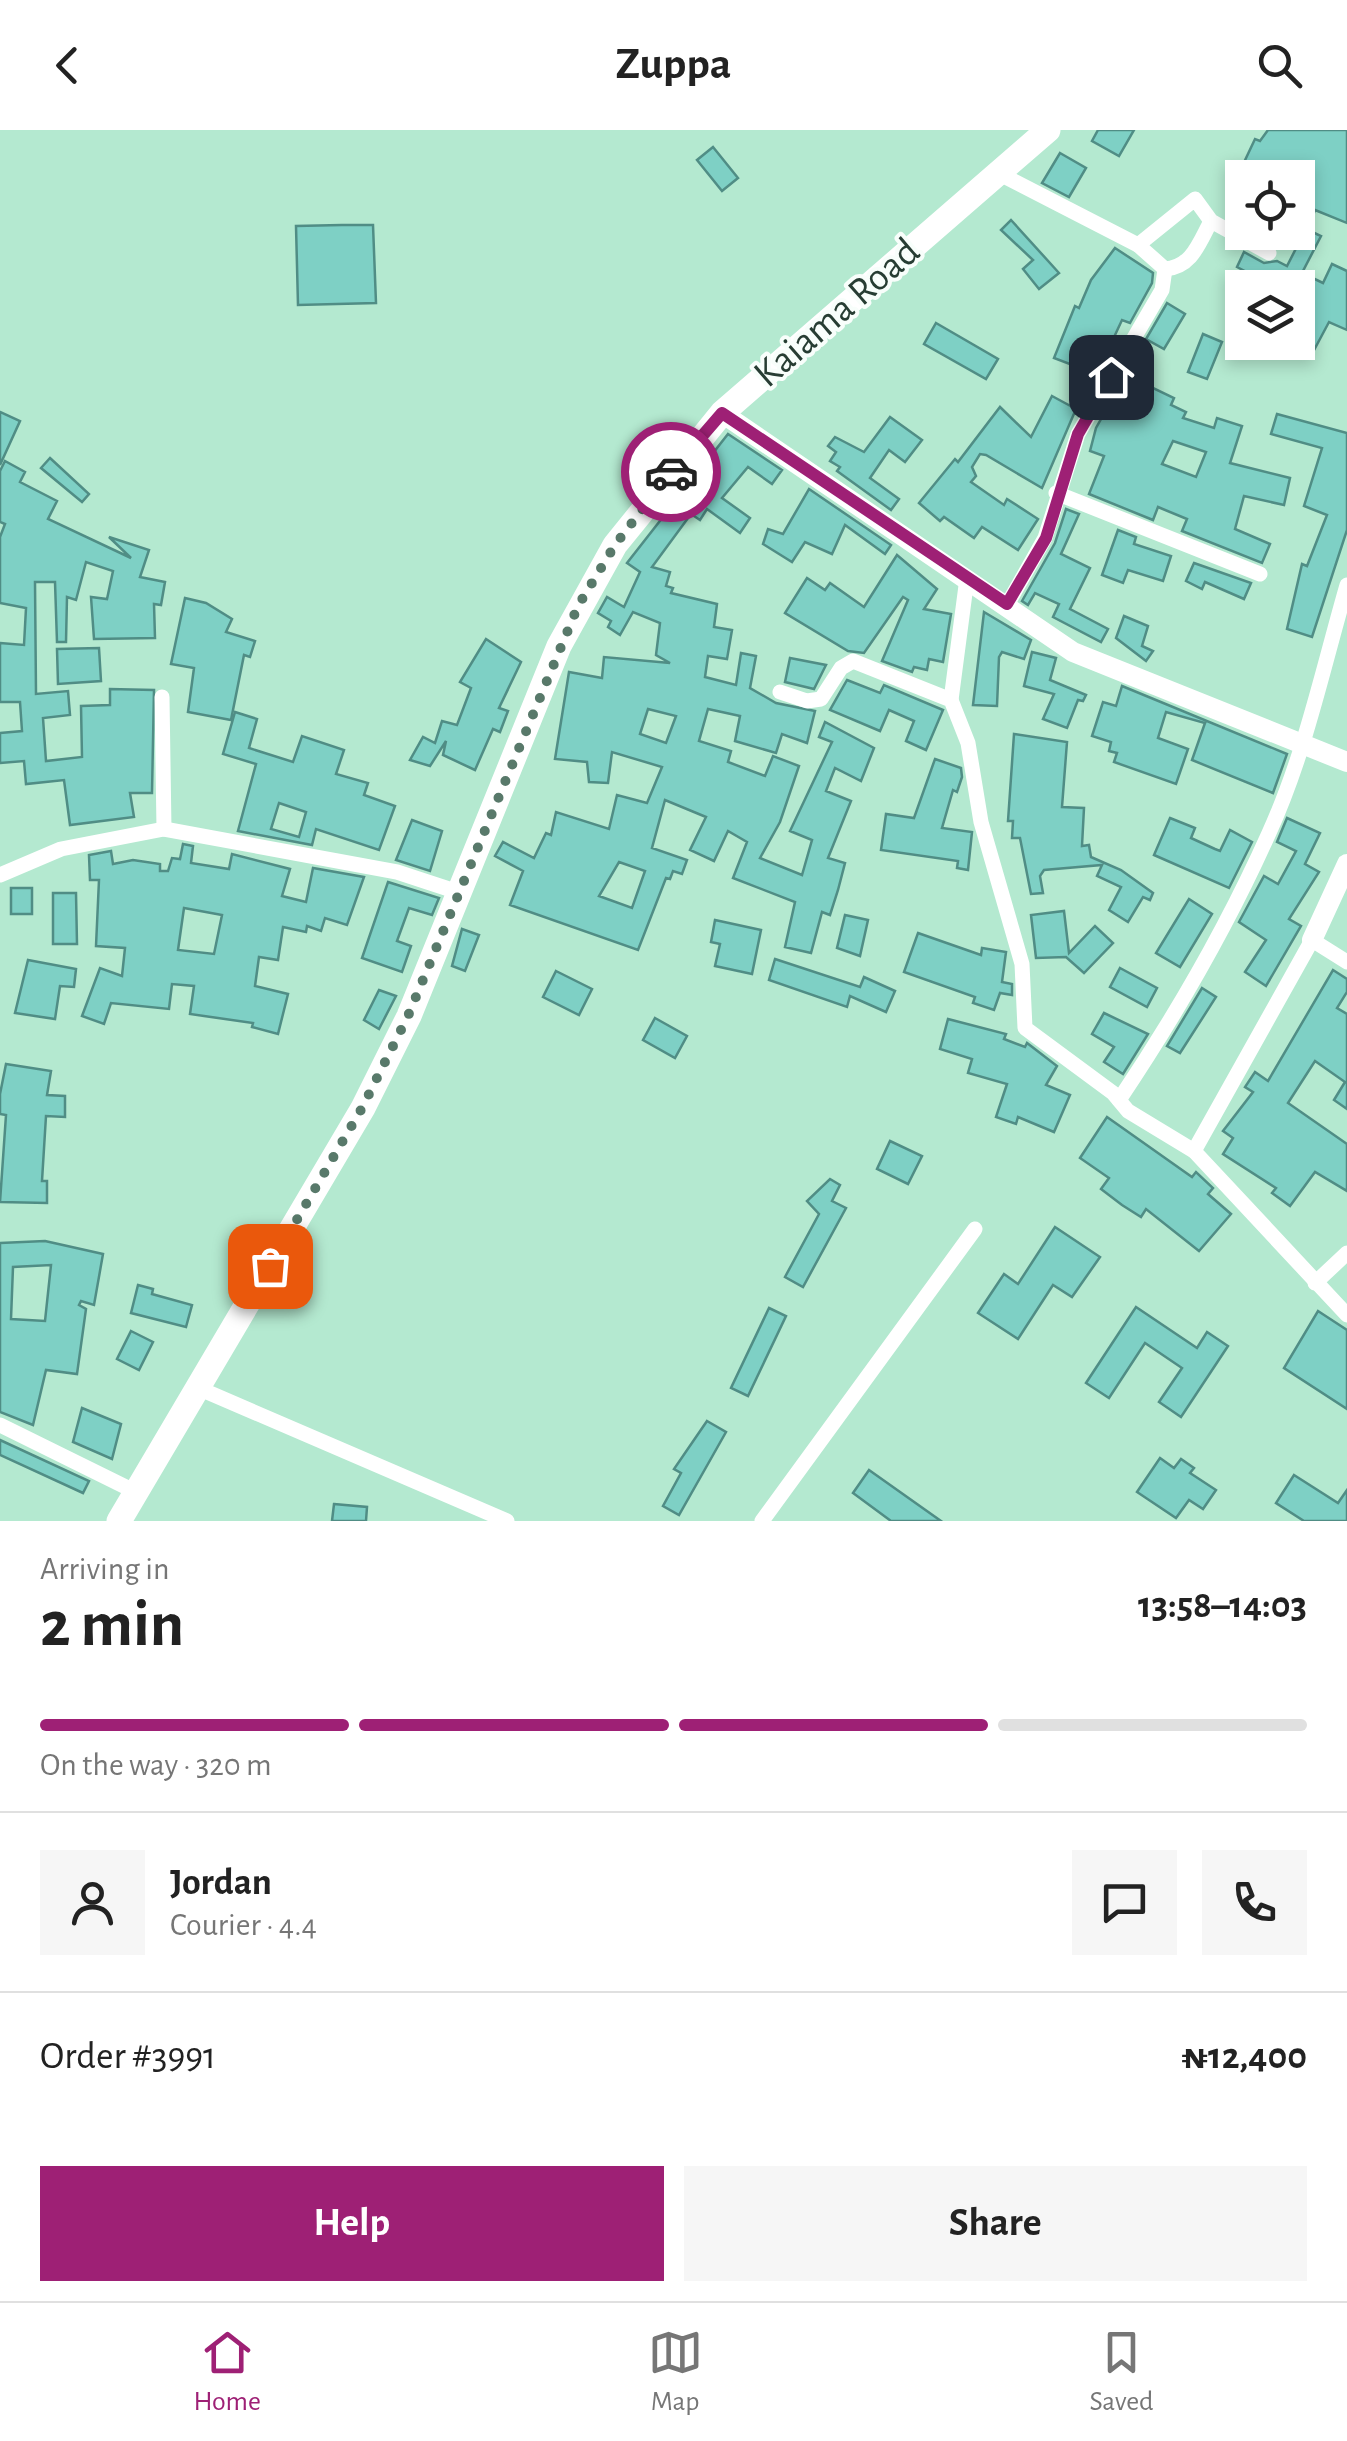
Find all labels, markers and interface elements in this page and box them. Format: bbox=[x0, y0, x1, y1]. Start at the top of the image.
icon: back bbox=[40, 38, 95, 93]
icon: search bbox=[1252, 38, 1307, 93]
text: Zuppa bbox=[616, 42, 731, 87]
map controls bbox=[1225, 160, 1315, 360]
button: locate bbox=[1225, 160, 1315, 250]
street label: Kaiama Road bbox=[747, 231, 927, 395]
button: layers bbox=[1225, 270, 1315, 360]
pin bbox=[1069, 335, 1154, 420]
icon: home bbox=[1084, 350, 1139, 405]
courier bbox=[621, 422, 721, 522]
icon: car bbox=[644, 445, 699, 500]
pin bbox=[228, 1224, 313, 1309]
icon: bag bbox=[243, 1239, 298, 1294]
text: Arriving in bbox=[40, 1553, 169, 1585]
text: 13:58–14:03 bbox=[1138, 1587, 1307, 1625]
text: 2 min bbox=[40, 1593, 184, 1658]
text: On the way · 320 m bbox=[40, 1749, 272, 1781]
button: person bbox=[40, 1850, 145, 1955]
button: chat bbox=[1072, 1850, 1177, 1955]
button: phone bbox=[1202, 1850, 1307, 1955]
text: Jordan bbox=[170, 1864, 272, 1902]
text: Courier · 4.4 bbox=[170, 1909, 317, 1941]
text: Order #3991 bbox=[40, 2038, 216, 2076]
text: ₦12,400 bbox=[1181, 2038, 1307, 2076]
button: Help bbox=[40, 2166, 664, 2281]
button: Share bbox=[684, 2166, 1307, 2281]
tab: Home bbox=[193, 2325, 261, 2419]
tab: Map bbox=[648, 2325, 703, 2419]
tab: Saved bbox=[1089, 2325, 1154, 2419]

